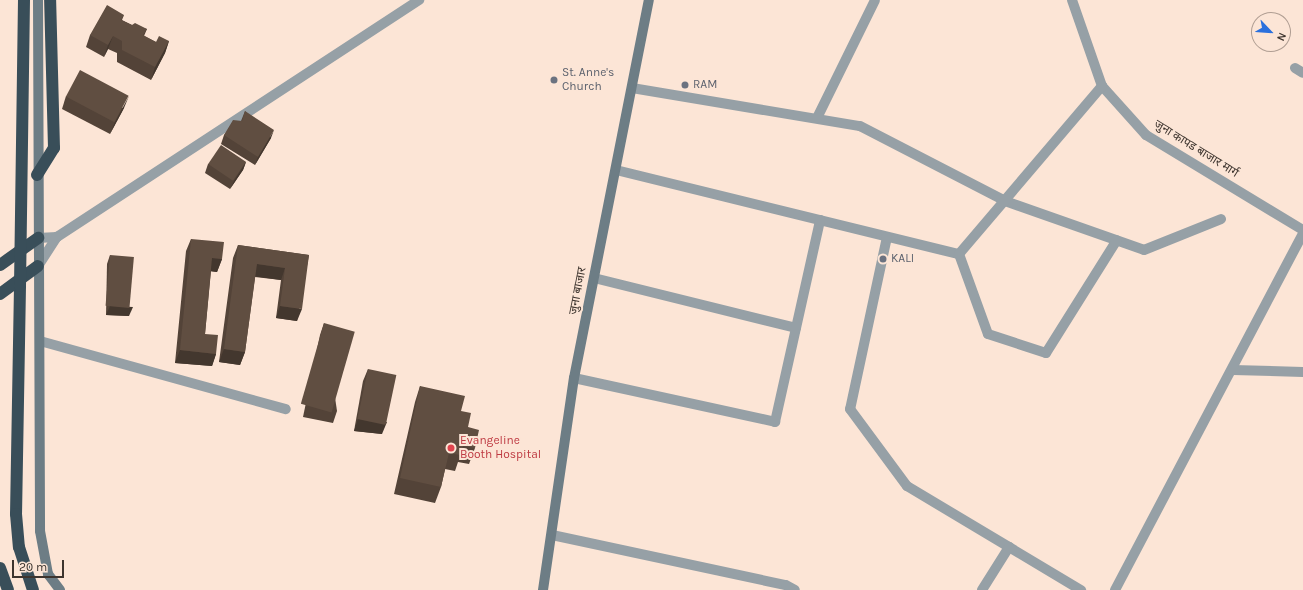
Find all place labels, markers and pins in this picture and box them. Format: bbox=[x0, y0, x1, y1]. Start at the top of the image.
place label: St. Anne's Church bbox=[562, 66, 614, 94]
marker: St. Anne's Church bbox=[549, 75, 559, 85]
place label: RAM bbox=[693, 78, 717, 92]
marker: RAM bbox=[680, 80, 690, 90]
place label: KALI bbox=[891, 252, 914, 266]
marker: KALI bbox=[878, 254, 888, 264]
place label: Evangeline Booth Hospital bbox=[460, 434, 541, 462]
marker: Evangeline Booth Hospital bbox=[445, 442, 457, 454]

